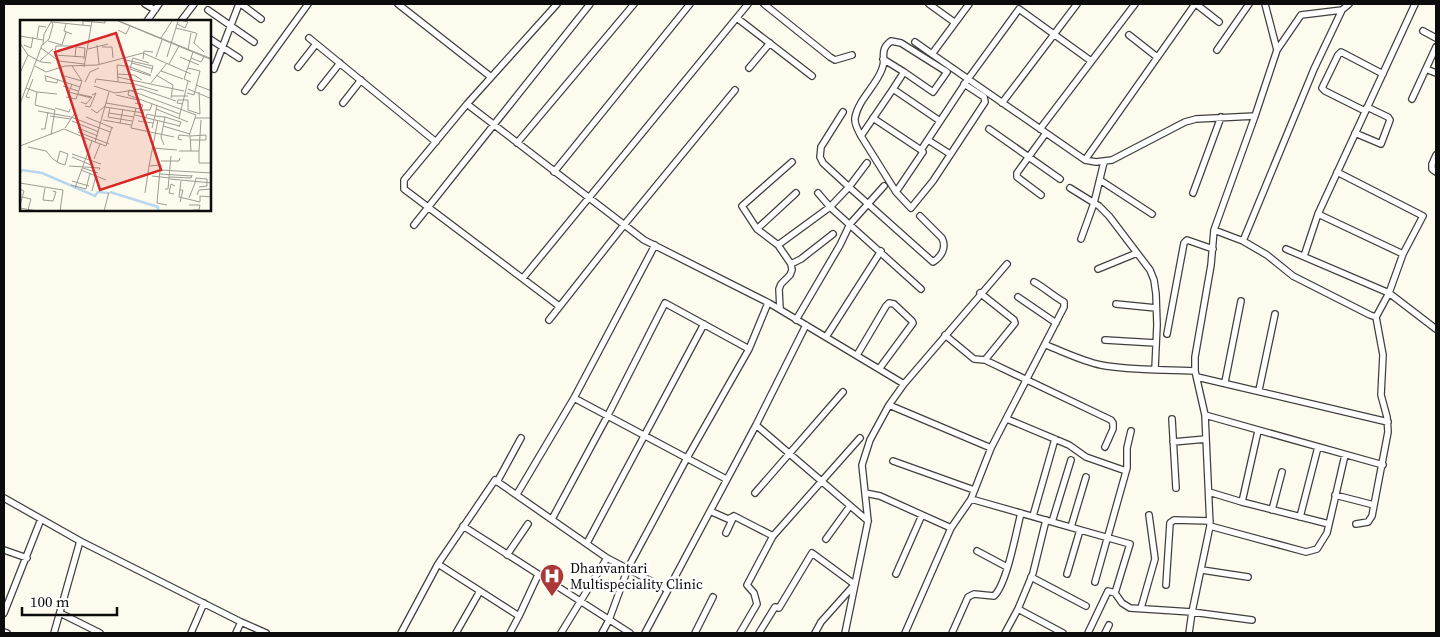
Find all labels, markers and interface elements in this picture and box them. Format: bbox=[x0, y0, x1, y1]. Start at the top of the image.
inset map bbox=[20, 20, 211, 211]
place label: Dhanvantari Multispeciality Clinic bbox=[570, 558, 703, 594]
hospital icon: Dhanvantari Multispeciality Clinic bbox=[539, 563, 565, 597]
scale bar bbox=[22, 584, 118, 616]
text: 100 m bbox=[30, 591, 70, 612]

